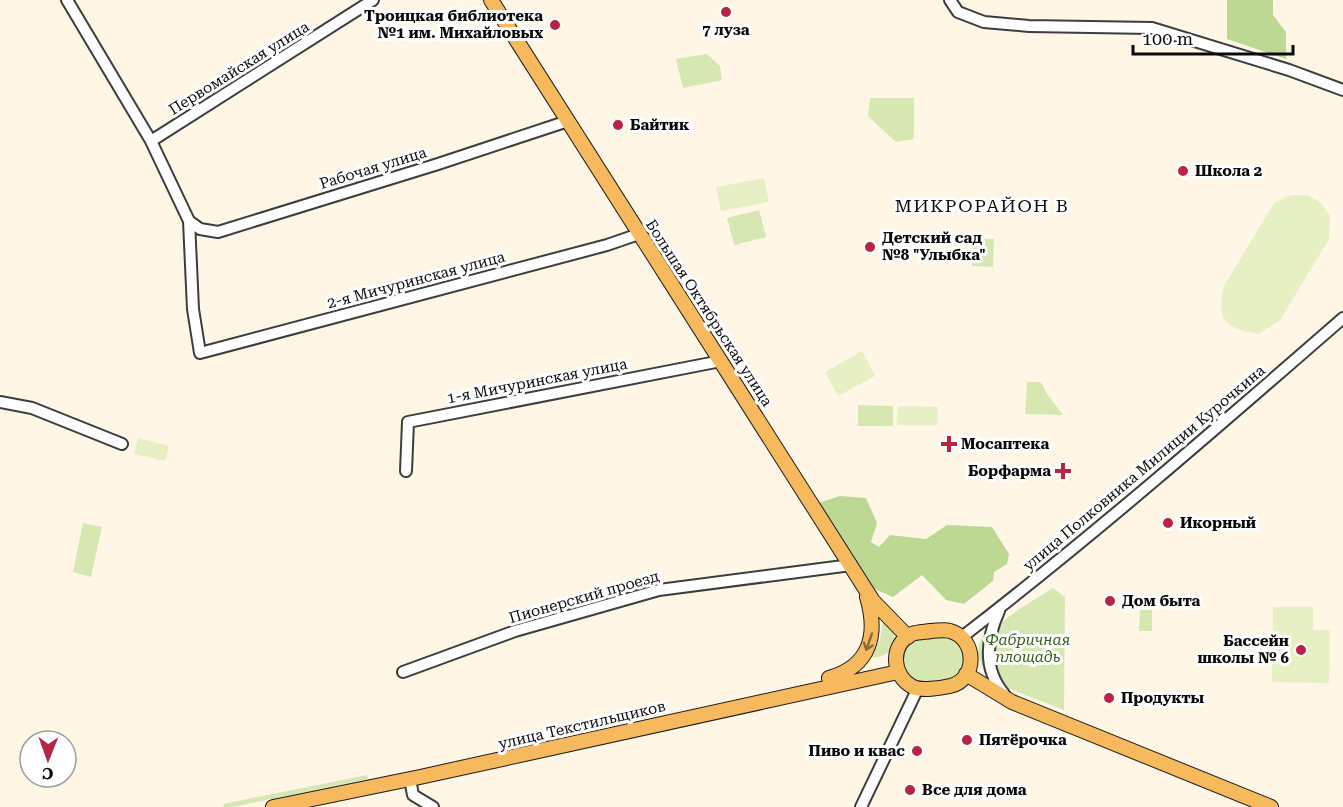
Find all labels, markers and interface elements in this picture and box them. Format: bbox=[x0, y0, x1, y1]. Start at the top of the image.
marker: 7 луза bbox=[719, 5, 733, 19]
place label: Троицкая библиотека №1 им. Михайловых bbox=[364, 7, 543, 42]
street label: Первомайская улица bbox=[166, 17, 312, 119]
marker: Троицкая библиотека №1 им. Михайловых bbox=[548, 18, 562, 32]
scale bar bbox=[1133, 18, 1294, 56]
place label: 7 луза bbox=[702, 21, 750, 39]
text: 100 m bbox=[1142, 28, 1193, 49]
place label: Байтик bbox=[630, 116, 690, 134]
marker: Байтик bbox=[611, 118, 625, 132]
street label: Рабочая улица bbox=[317, 143, 429, 193]
place label: Школа 2 bbox=[1195, 162, 1262, 180]
marker: Школа 2 bbox=[1176, 164, 1190, 178]
district label: МИКРОРАЙОН В bbox=[895, 195, 1069, 216]
street label: Большая Октябрьская улица bbox=[642, 216, 776, 410]
place label: Детский сад №8 "Улыбка" bbox=[882, 229, 986, 264]
marker: Детский сад №8 "Улыбка" bbox=[863, 240, 877, 254]
street label: 2-я Мичуринская улица bbox=[325, 248, 507, 312]
street label: 1-я Мичуринская улица bbox=[445, 355, 629, 407]
street label: улица Полковника Милиции Курочкина bbox=[1019, 361, 1269, 575]
place label: Мосаптека bbox=[961, 435, 1049, 453]
marker: Мосаптека bbox=[942, 437, 956, 451]
place label: Борфарма bbox=[968, 462, 1051, 480]
marker: Борфарма bbox=[1056, 464, 1070, 478]
place label: Икорный bbox=[1180, 514, 1256, 532]
marker: Икорный bbox=[1161, 516, 1175, 530]
street label: Пионерский проезд bbox=[507, 567, 662, 627]
place label: Дом быта bbox=[1122, 592, 1200, 610]
marker: Дом быта bbox=[1103, 594, 1117, 608]
park label: Фабричная площадь bbox=[986, 631, 1070, 666]
place label: Бассейн школы № 6 bbox=[1197, 632, 1290, 667]
one-way arrow bbox=[862, 633, 873, 651]
marker: Бассейн школы № 6 bbox=[1294, 643, 1308, 657]
place label: Продукты bbox=[1121, 689, 1205, 707]
marker: Продукты bbox=[1102, 691, 1116, 705]
street label: улица Текстильщиков bbox=[497, 697, 667, 753]
north arrow bbox=[18, 729, 78, 789]
place label: Пятёрочка bbox=[979, 731, 1067, 749]
marker: Пятёрочка bbox=[960, 733, 974, 747]
place label: Пиво и квас bbox=[809, 742, 905, 760]
marker: Пиво и квас bbox=[910, 744, 924, 758]
text: С bbox=[42, 764, 54, 783]
place label: Все для дома bbox=[922, 781, 1027, 799]
marker: Все для дома bbox=[903, 783, 917, 797]

